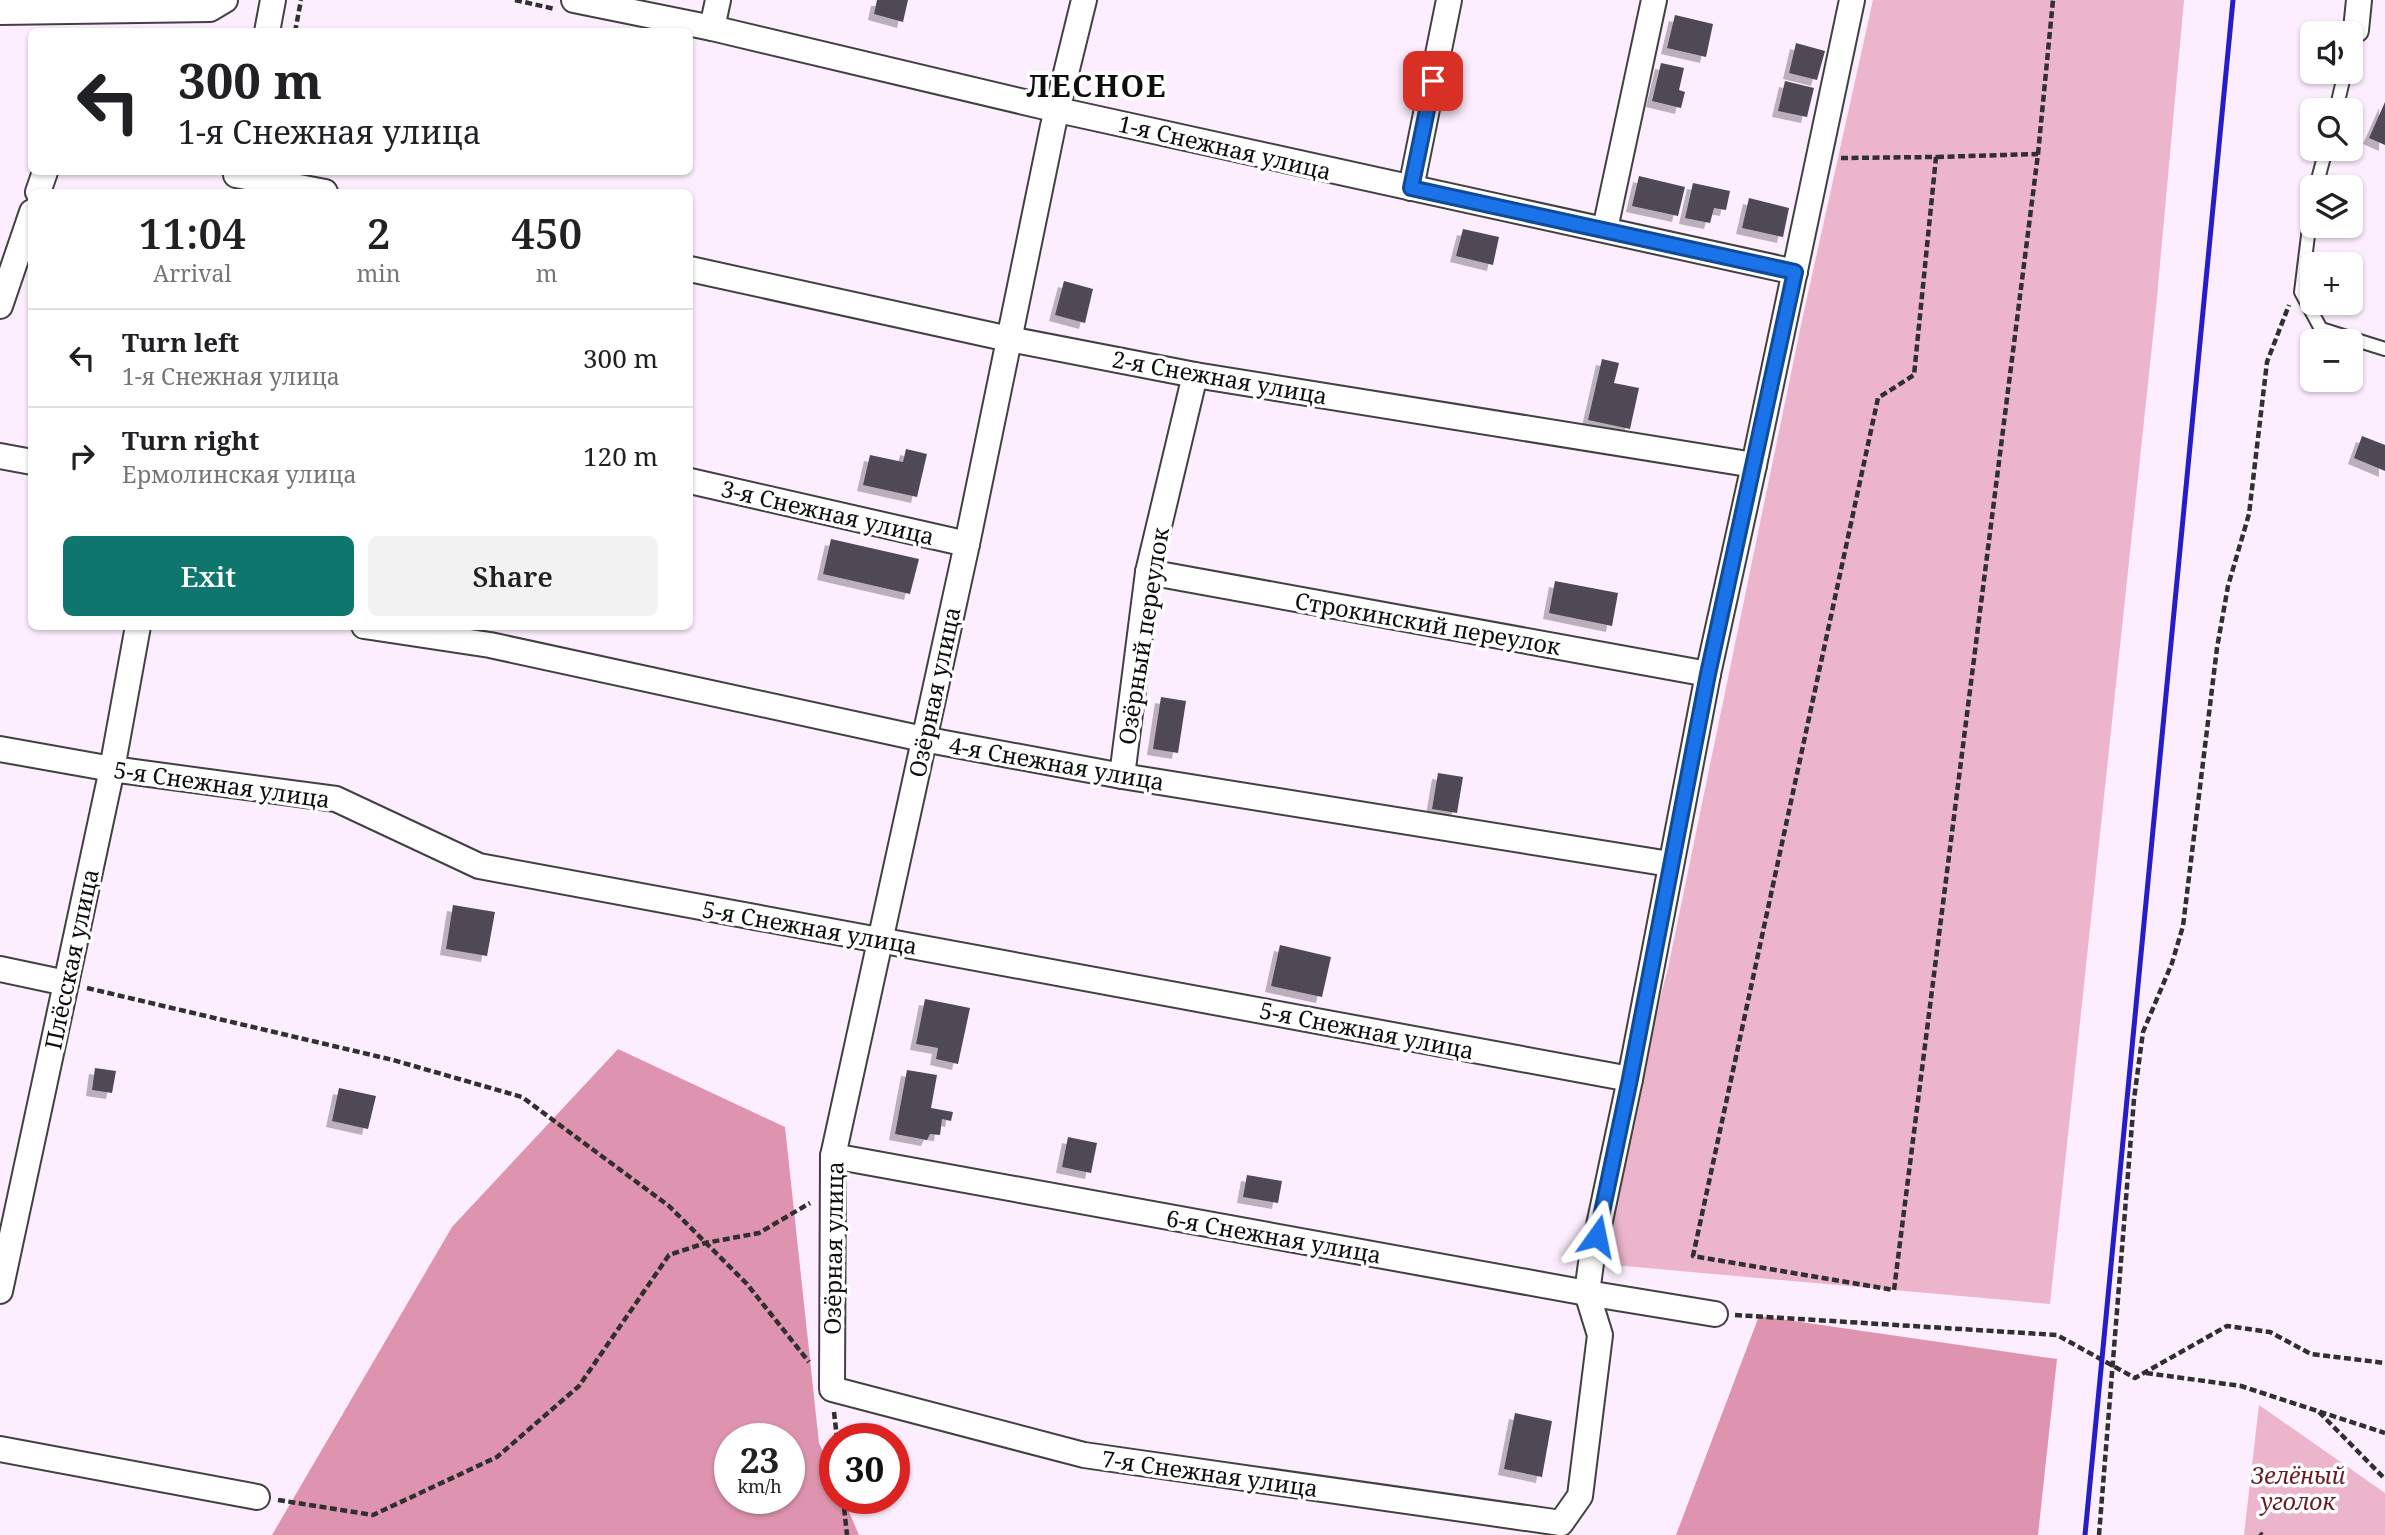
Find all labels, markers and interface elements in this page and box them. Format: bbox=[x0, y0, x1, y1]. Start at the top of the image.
map controls bbox=[2300, 21, 2363, 392]
button: sound bbox=[2300, 21, 2363, 84]
text: 300 m bbox=[178, 47, 322, 113]
pin bbox=[1403, 51, 1463, 111]
icon: left bbox=[63, 56, 154, 147]
icon: arrive bbox=[1414, 62, 1452, 100]
district label: ЛЕСНОЕ bbox=[1027, 65, 1167, 106]
button: search bbox=[2300, 98, 2363, 161]
street label: 1-я Снежная улица bbox=[1115, 107, 1335, 187]
text: 1-я Снежная улица bbox=[178, 110, 481, 153]
button: layers bbox=[2300, 175, 2363, 238]
text: 11:04 bbox=[139, 204, 246, 261]
text: 2 bbox=[367, 204, 390, 261]
text: 450 bbox=[511, 204, 582, 261]
button: + bbox=[2300, 252, 2363, 315]
text: Arrival bbox=[153, 257, 232, 289]
text: min bbox=[357, 257, 401, 289]
text: m bbox=[536, 257, 558, 289]
text: Turn left bbox=[122, 324, 239, 360]
button: − bbox=[2300, 329, 2363, 392]
icon: left bbox=[63, 339, 101, 377]
text: 300 m bbox=[583, 340, 658, 376]
street label: 2-я Снежная улица bbox=[1110, 342, 1330, 412]
text: 1-я Снежная улица bbox=[122, 360, 340, 392]
text: Turn right bbox=[122, 422, 259, 458]
icon: right bbox=[63, 437, 101, 475]
text: 120 m bbox=[583, 438, 658, 474]
text: Ермолинская улица bbox=[122, 458, 357, 490]
street label: 3-я Снежная улица bbox=[718, 472, 938, 552]
street label: Озёрный переулок bbox=[1110, 525, 1176, 747]
button: Exit bbox=[63, 536, 354, 616]
button: Share bbox=[368, 536, 658, 616]
street label: Строкинский переулок bbox=[1293, 584, 1564, 662]
street label: Озёрная улица bbox=[900, 604, 968, 780]
street label: 4-я Снежная улица bbox=[947, 728, 1167, 798]
street label: 5-я Снежная улица bbox=[112, 753, 332, 815]
street label: Плёсская улица bbox=[36, 866, 106, 1052]
street label: 5-я Снежная улица bbox=[700, 892, 920, 962]
street label: 5-я Снежная улица bbox=[1257, 994, 1477, 1066]
street label: Озёрная улица bbox=[815, 1161, 851, 1335]
position arrow bbox=[1560, 1199, 1634, 1273]
street label: 6-я Снежная улица bbox=[1164, 1201, 1384, 1271]
speed limit sign: 30 bbox=[819, 1423, 910, 1514]
text: 23 bbox=[740, 1436, 779, 1483]
street label: 7-я Снежная улица bbox=[1100, 1442, 1320, 1504]
park label: Зелёный уголок bbox=[2251, 1459, 2346, 1517]
text: km/h bbox=[737, 1474, 782, 1498]

